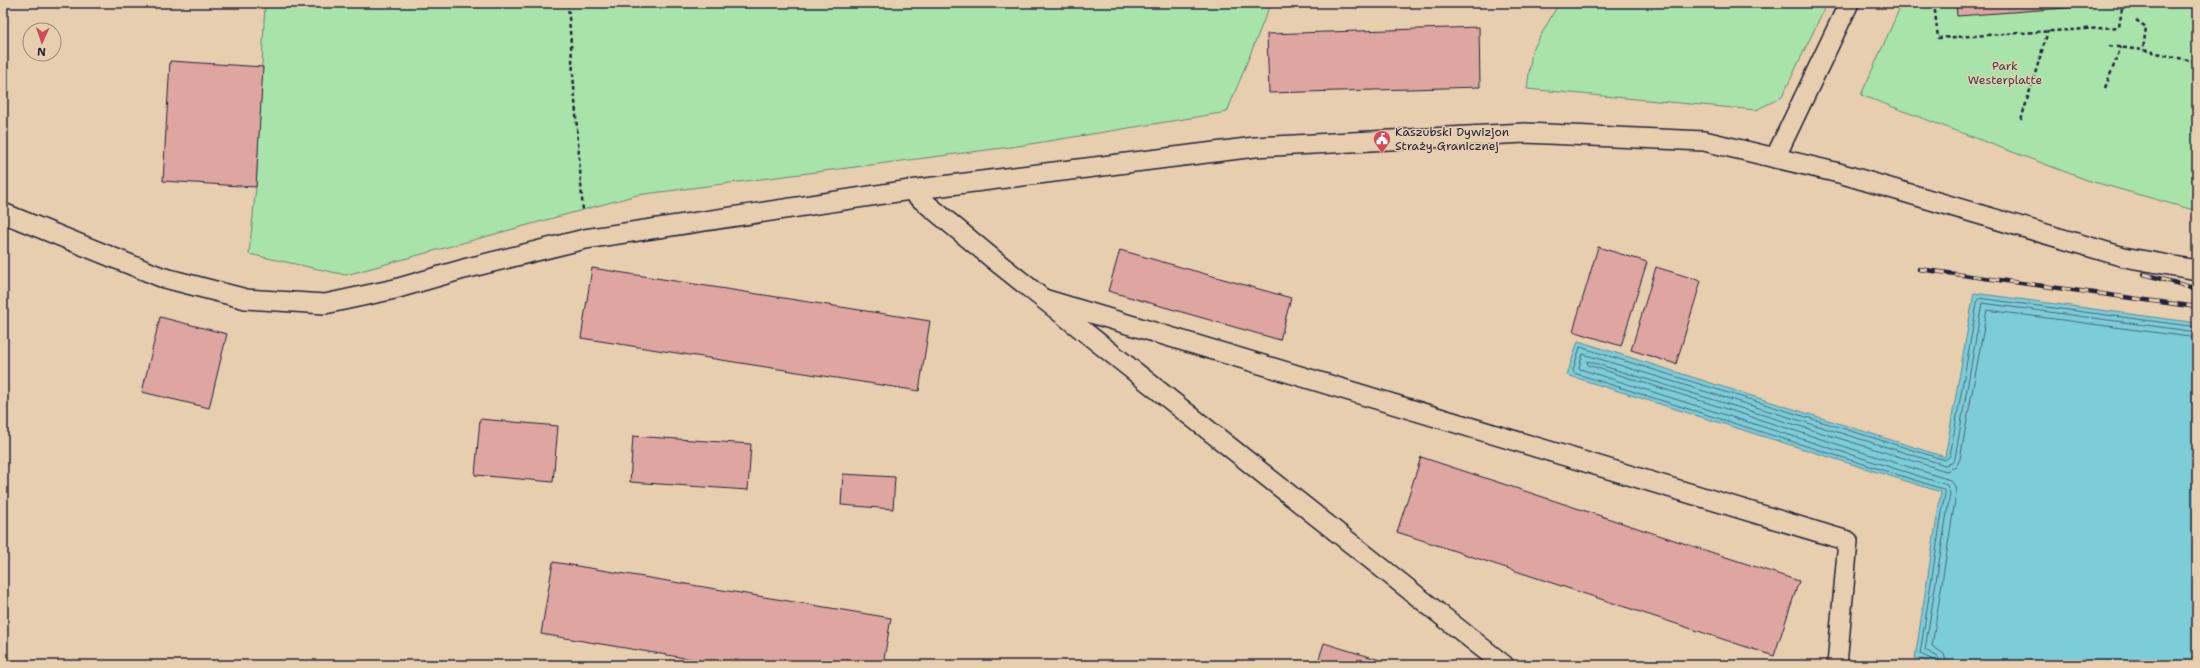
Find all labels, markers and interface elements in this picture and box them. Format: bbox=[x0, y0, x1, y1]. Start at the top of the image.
north arrow bbox=[22, 22, 62, 62]
text: N bbox=[36, 44, 46, 59]
park label: Park Westerplatte bbox=[1968, 58, 2042, 88]
place label: Kaszubski Dywizjon Straży Granicznej bbox=[1395, 124, 1509, 154]
public building icon: Kaszubski Dywizjon Straży Granicznej bbox=[1372, 129, 1392, 154]

